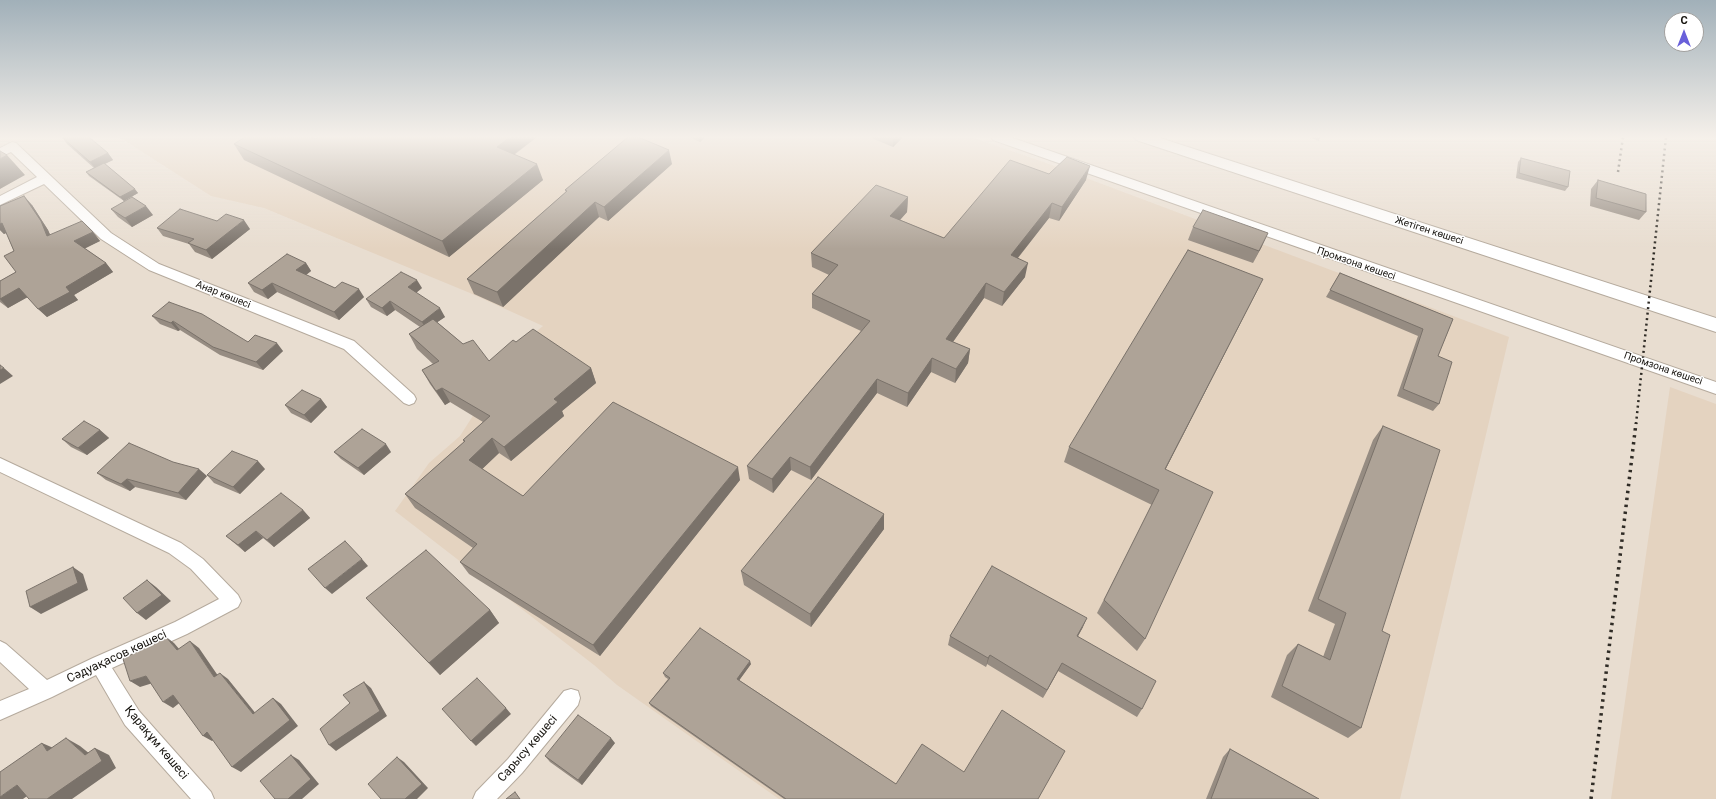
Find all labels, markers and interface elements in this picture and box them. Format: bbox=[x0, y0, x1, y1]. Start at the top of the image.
north arrow bbox=[1664, 12, 1704, 52]
text: С bbox=[1680, 14, 1688, 27]
street label: Жетіген көшесі bbox=[1393, 214, 1465, 248]
street label: Промзона көшесі bbox=[1315, 245, 1397, 283]
street label: Анар көшесі bbox=[194, 279, 252, 311]
street label: Промзона көшесі bbox=[1622, 350, 1704, 388]
street label: Сәдуақасов көшесі bbox=[65, 628, 169, 686]
street label: Қарақұм көшесі bbox=[121, 703, 191, 783]
street label: Сарысу көшесі bbox=[495, 713, 561, 785]

